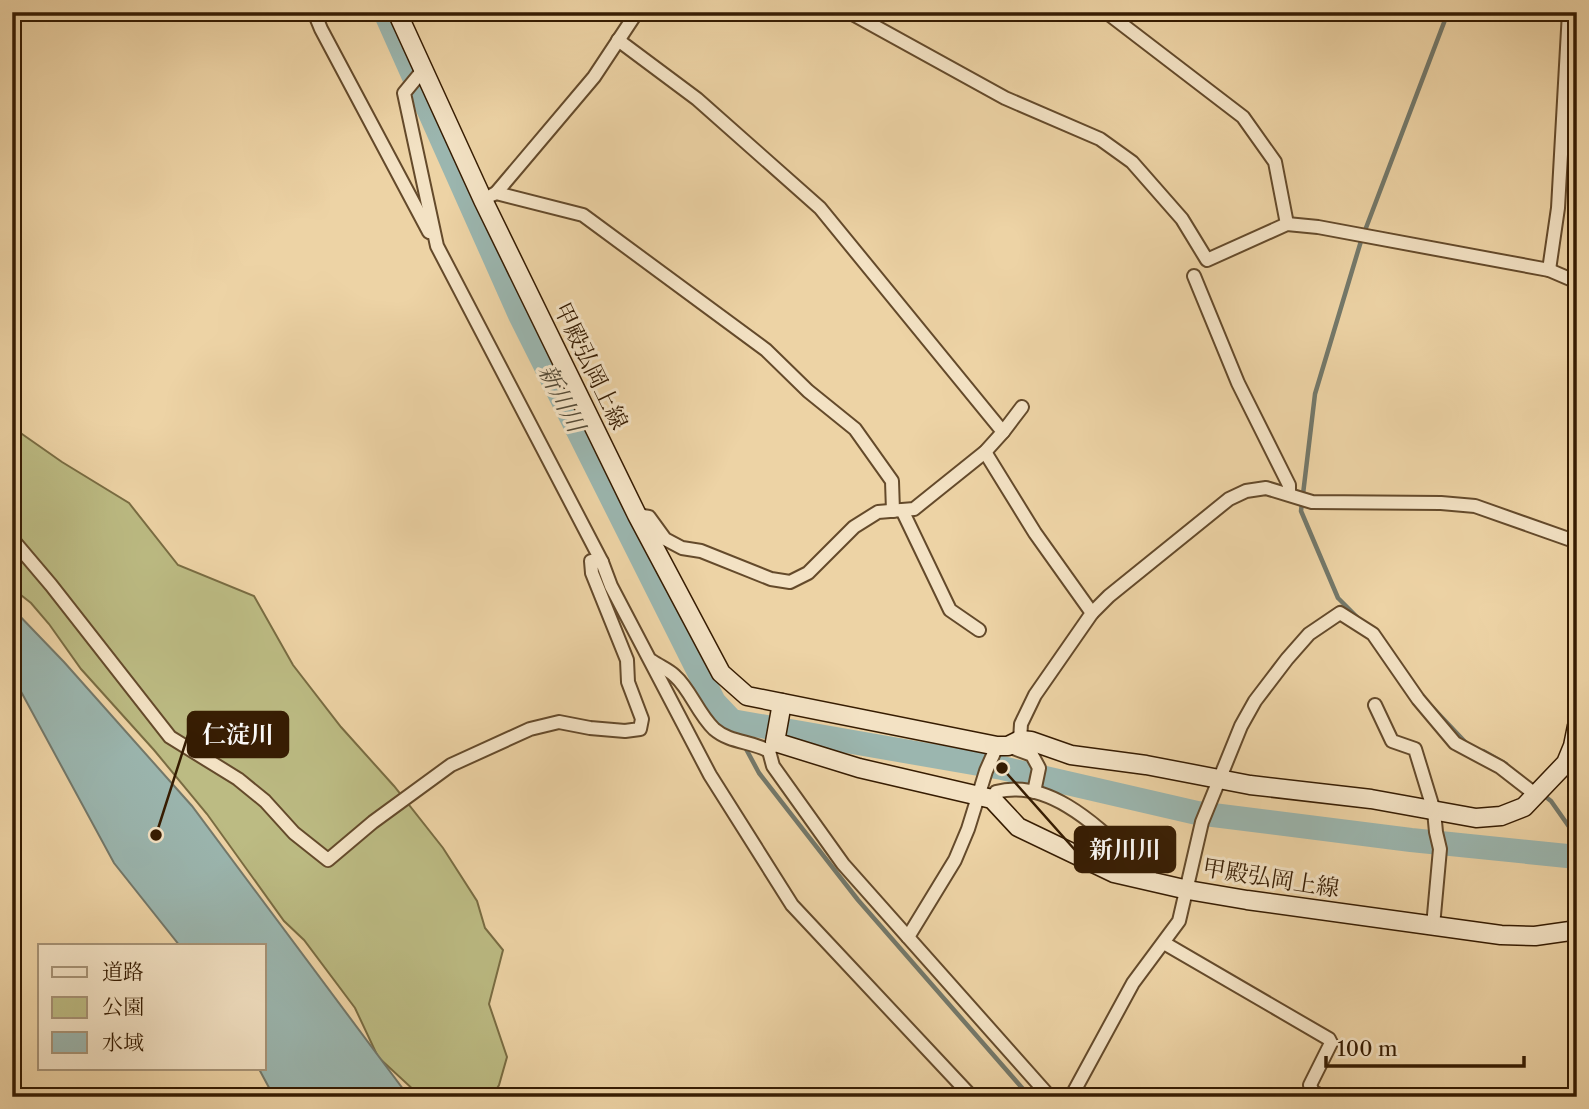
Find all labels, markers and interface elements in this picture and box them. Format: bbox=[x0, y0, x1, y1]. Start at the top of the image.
street label: 甲殿弘岡上線 bbox=[548, 298, 634, 434]
water label: 新川川 bbox=[533, 359, 593, 439]
callout: 仁淀川 bbox=[188, 712, 288, 757]
text: 仁淀川 bbox=[202, 720, 274, 749]
callout: 新川川 bbox=[1075, 827, 1175, 872]
text: 新川川 bbox=[1089, 835, 1161, 864]
street label: 甲殿弘岡上線 bbox=[1201, 853, 1341, 903]
legend bbox=[38, 944, 266, 1070]
text: 道路 bbox=[102, 959, 144, 984]
text: 公園 bbox=[102, 994, 144, 1019]
scale bar bbox=[1326, 1025, 1524, 1069]
text: 水域 bbox=[102, 1030, 144, 1055]
text: 100 m bbox=[1337, 1036, 1398, 1061]

